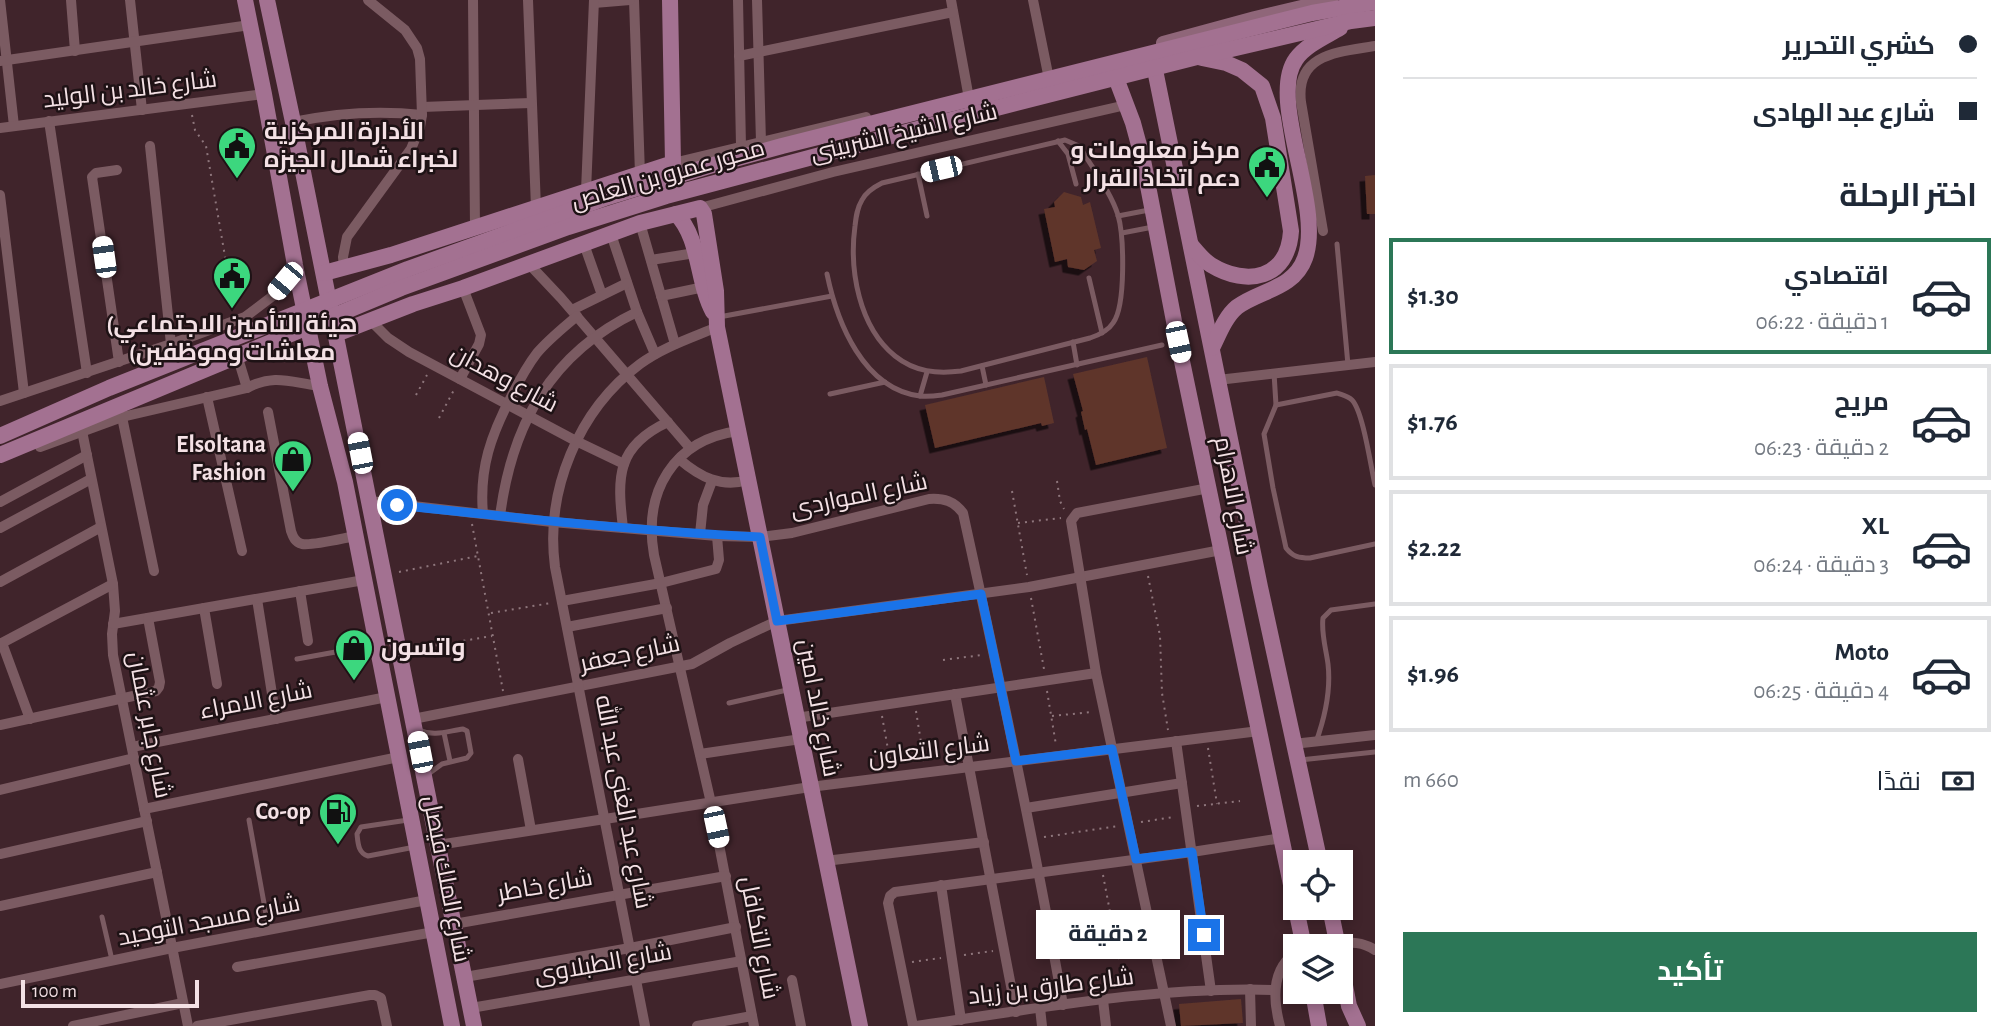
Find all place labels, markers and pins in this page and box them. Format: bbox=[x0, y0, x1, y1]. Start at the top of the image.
place label: الأدارة المركزية لخبراء شمال الجيزه bbox=[264, 118, 458, 173]
public building icon: الأدارة المركزية لخبراء شمال الجيزه bbox=[216, 125, 258, 180]
place label: مركز معلومات و دعم اتخاذ القرار bbox=[1070, 139, 1240, 194]
public building icon: مركز معلومات و دعم اتخاذ القرار bbox=[1246, 144, 1288, 199]
public building icon: (هيئة التأمين الاجتماعي (معاشات وموظفين bbox=[211, 255, 253, 310]
place label: (هيئة التأمين الاجتماعي (معاشات وموظفين bbox=[106, 308, 358, 366]
place label: Elsoltana Fashion bbox=[176, 433, 266, 485]
shop icon: Elsoltana Fashion bbox=[272, 438, 314, 493]
shop icon: واتسون bbox=[333, 627, 375, 682]
place label: واتسون bbox=[381, 636, 466, 661]
fuel station icon: Co-op bbox=[317, 791, 359, 846]
place label: Co-op bbox=[256, 800, 311, 824]

